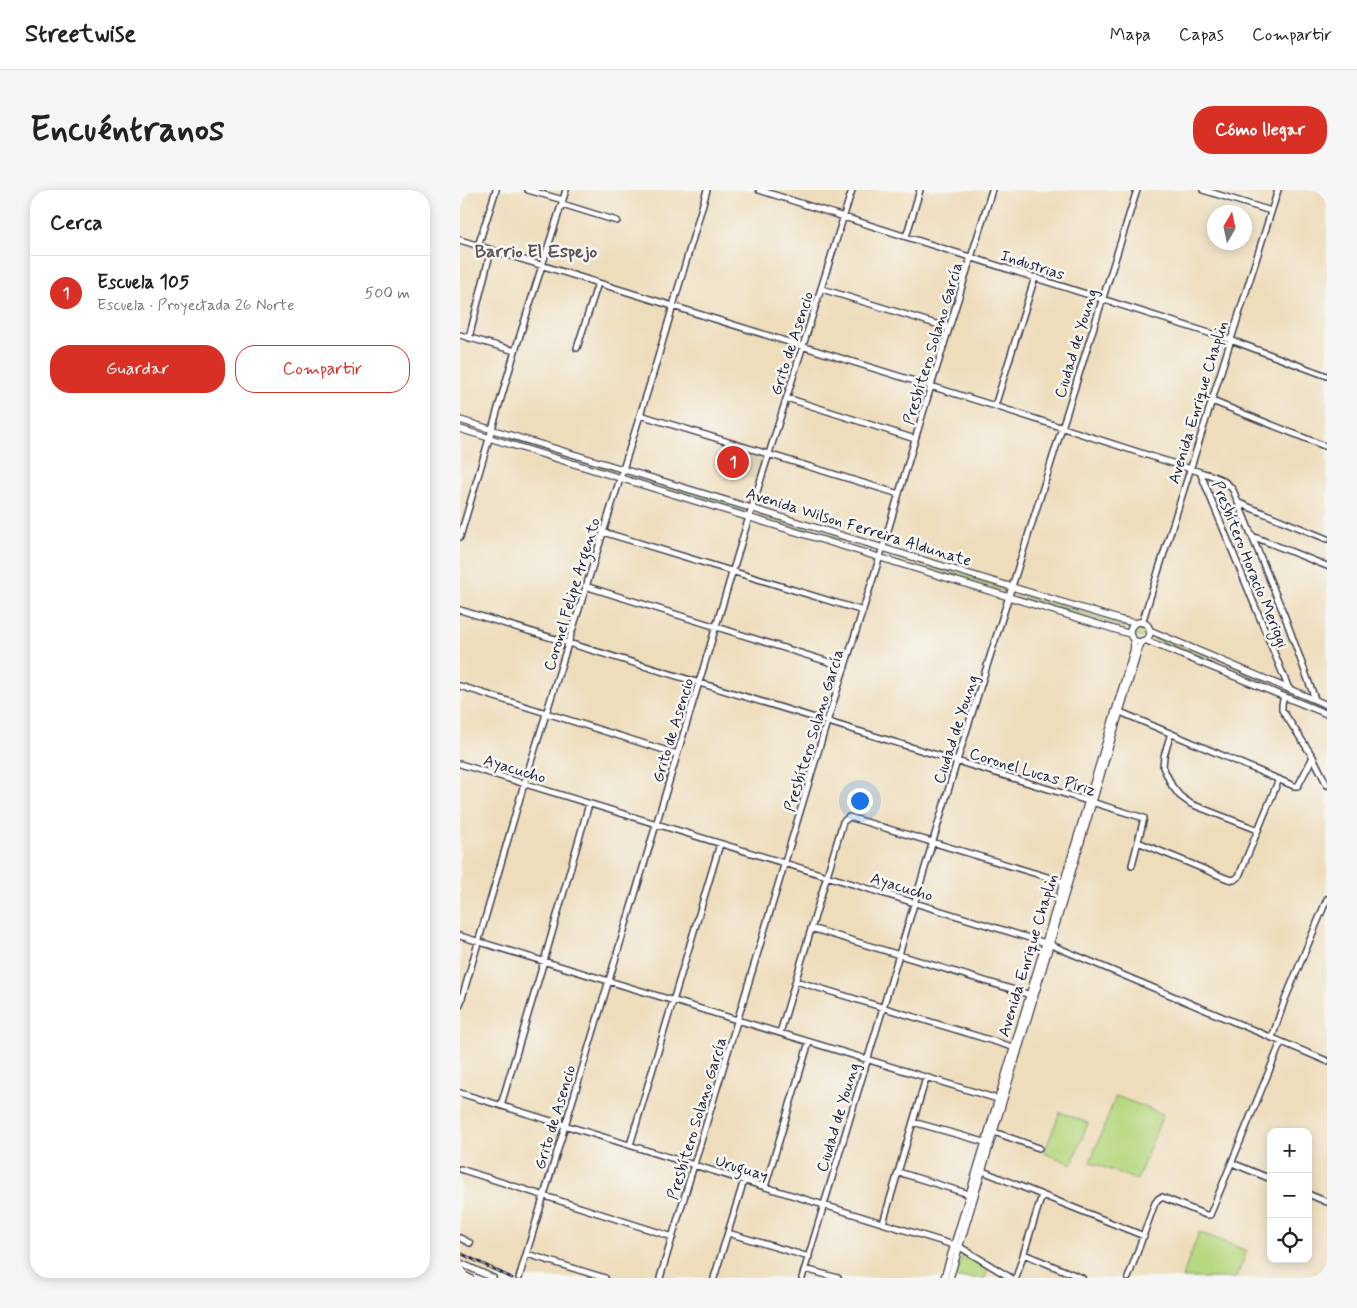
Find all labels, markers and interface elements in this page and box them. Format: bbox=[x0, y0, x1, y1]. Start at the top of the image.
text: Streetwise bbox=[25, 19, 136, 50]
text: Mapa bbox=[1110, 23, 1151, 47]
text: Capas bbox=[1179, 23, 1224, 47]
text: Compartir bbox=[1252, 23, 1332, 47]
button: Cómo llegar bbox=[1193, 106, 1327, 154]
text: Encuéntranos bbox=[30, 107, 225, 153]
north arrow bbox=[1207, 205, 1252, 250]
text: Cerca bbox=[50, 209, 103, 237]
district label: Barrio El Espejo bbox=[475, 240, 597, 264]
street label: Industrias bbox=[998, 245, 1067, 286]
street label: Presbítero Solano García bbox=[899, 259, 968, 427]
text: Escuela 105 bbox=[97, 270, 189, 295]
text: 1 bbox=[62, 283, 70, 304]
text: 500 m bbox=[365, 283, 410, 304]
street label: Ciudad de Young bbox=[1050, 286, 1103, 401]
street label: Grito de Asencio bbox=[766, 289, 819, 398]
text: Escuela · Proyectada 26 Norte bbox=[97, 295, 294, 316]
street label: Avenida Enrique Chaplin bbox=[1164, 318, 1233, 487]
button: Guardar bbox=[50, 345, 225, 393]
button: Compartir bbox=[235, 345, 410, 393]
pin: 1 bbox=[717, 443, 749, 481]
street label: Presbítero Horacio Meriggi bbox=[1206, 478, 1293, 652]
street label: Avenida Wilson Ferreira Aldunate bbox=[743, 483, 974, 572]
street label: Coronel Felipe Argento bbox=[539, 515, 607, 674]
street label: Presbítero Solano García bbox=[780, 646, 849, 814]
street label: Ciudad de Young bbox=[929, 672, 984, 787]
street label: Grito de Asencio bbox=[648, 676, 699, 785]
street label: Coronel Lucas Píriz bbox=[967, 743, 1099, 802]
street label: Ayacucho bbox=[481, 750, 548, 789]
your location bbox=[847, 788, 873, 814]
street label: Ayacucho bbox=[868, 868, 935, 907]
street label: Avenida Enrique Chaplin bbox=[994, 871, 1063, 1040]
street label: Presbítero Solano García bbox=[663, 1034, 732, 1202]
street label: Ciudad de Young bbox=[812, 1060, 865, 1175]
street label: Grito de Asencio bbox=[530, 1063, 581, 1172]
map controls bbox=[1267, 1128, 1312, 1263]
button: + bbox=[1267, 1128, 1312, 1173]
street label: Uruguay bbox=[712, 1150, 771, 1187]
button: − bbox=[1267, 1173, 1312, 1218]
button: locate bbox=[1267, 1218, 1312, 1263]

